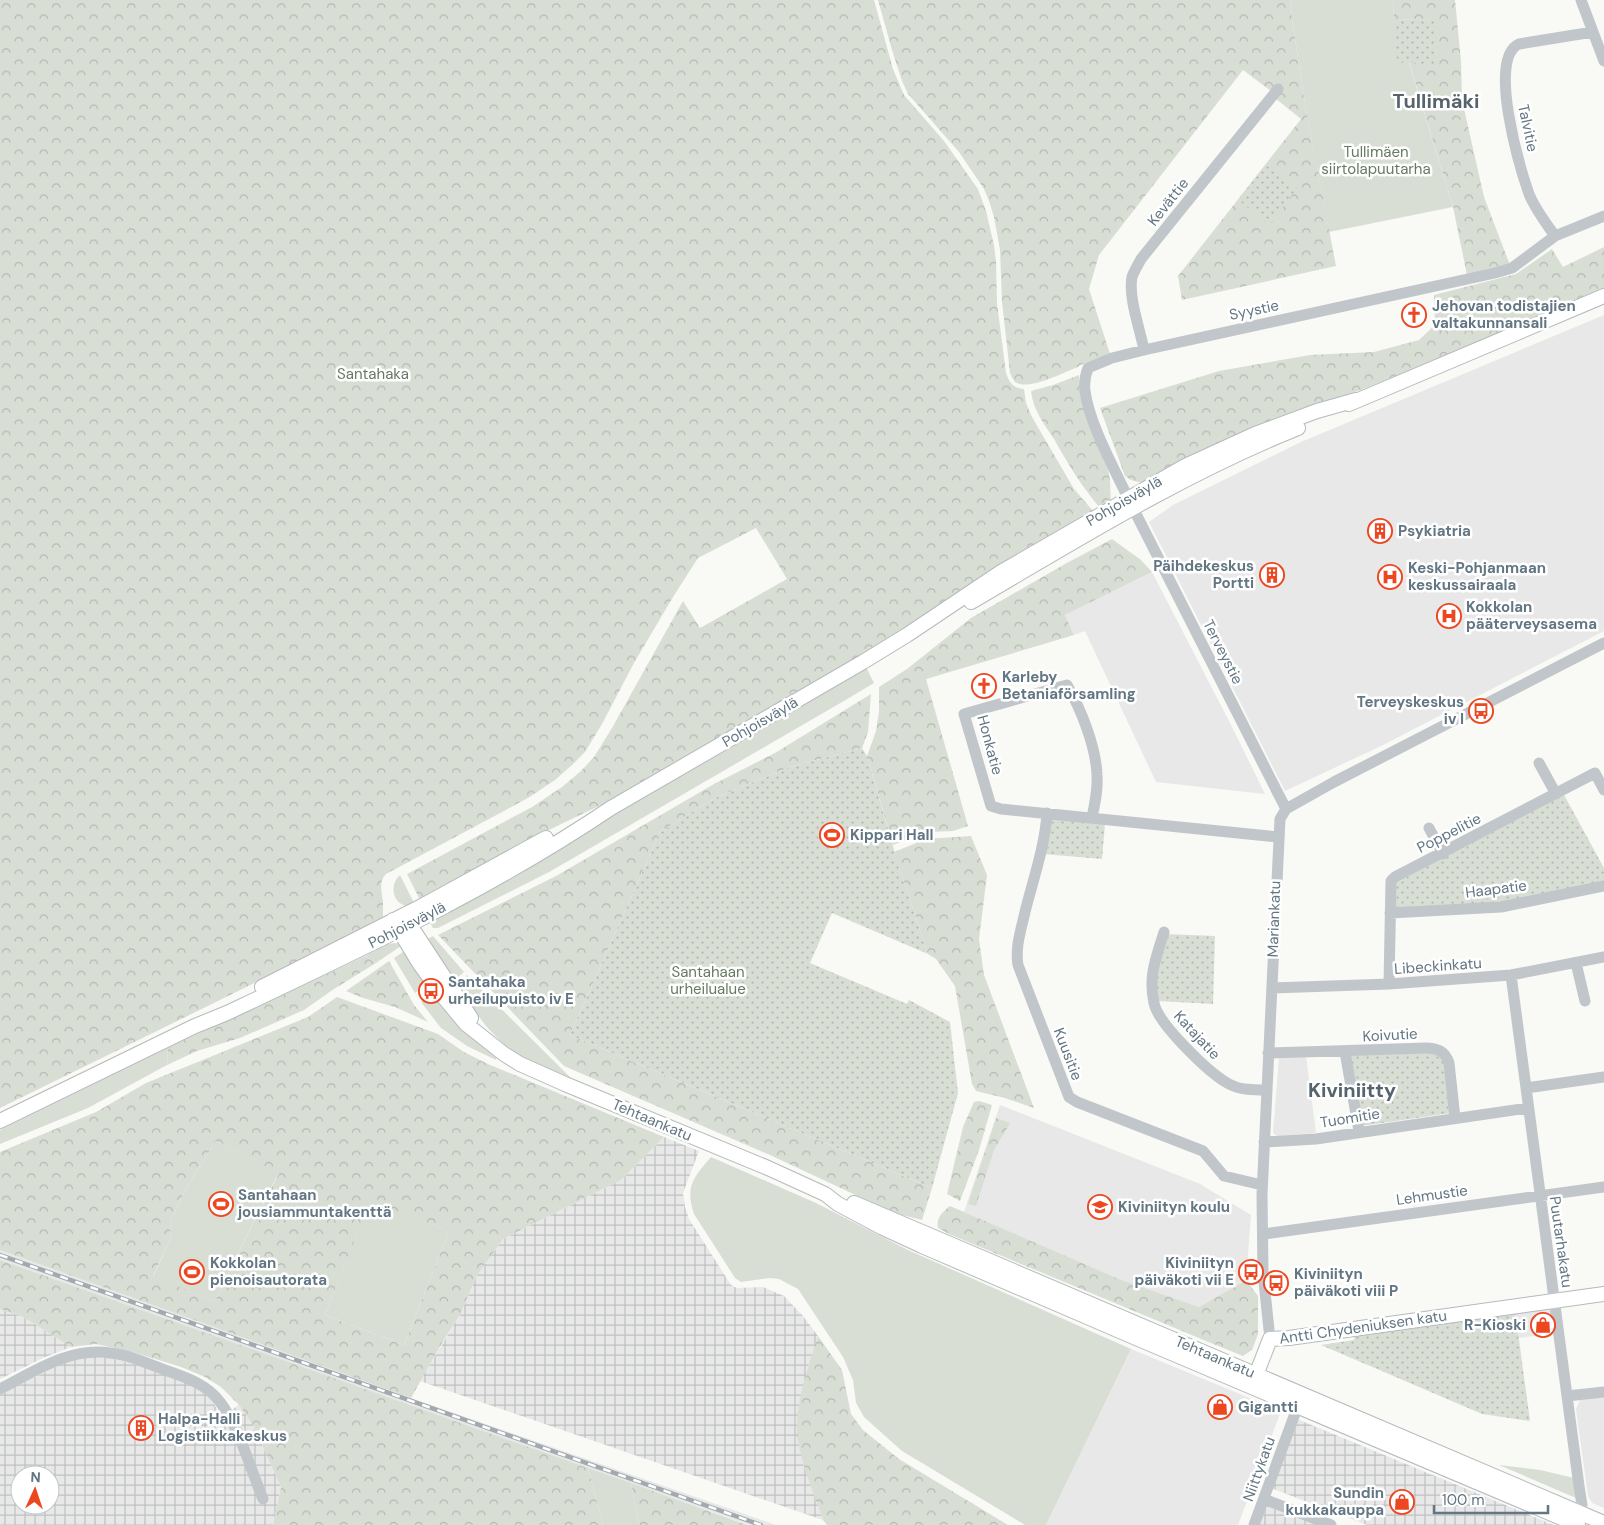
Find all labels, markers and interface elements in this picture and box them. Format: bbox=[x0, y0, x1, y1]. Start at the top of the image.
district label: Tullimäki bbox=[1393, 88, 1480, 114]
street label: Talvitie bbox=[1513, 102, 1543, 154]
park label: Tullimäen siirtolapuutarha bbox=[1321, 142, 1431, 179]
street label: Kevättie bbox=[1143, 174, 1193, 230]
street label: Syystie bbox=[1227, 295, 1281, 325]
place label: Jehovan todistajien valtakunnansali bbox=[1432, 296, 1576, 333]
church icon: Jehovan todistajien valtakunnansali bbox=[1401, 302, 1427, 328]
park label: Santahaka bbox=[337, 364, 409, 384]
street label: Pohjoisväylä bbox=[1082, 471, 1166, 531]
building icon: Psykiatria bbox=[1367, 518, 1393, 544]
place label: Psykiatria bbox=[1398, 521, 1471, 541]
place label: Päihdekeskus Portti bbox=[1153, 556, 1254, 593]
place label: Keski-Pohjanmaan keskussairaala bbox=[1408, 558, 1546, 595]
building icon: Päihdekeskus Portti bbox=[1259, 562, 1285, 588]
hospital icon: Keski-Pohjanmaan keskussairaala bbox=[1377, 564, 1403, 590]
place label: Kokkolan pääterveysasema bbox=[1466, 597, 1597, 634]
hospital icon: Kokkolan pääterveysasema bbox=[1436, 603, 1462, 629]
street label: Terveystie bbox=[1198, 616, 1248, 688]
place label: Karleby Betaniaförsamling bbox=[1002, 667, 1136, 704]
church icon: Karleby Betaniaförsamling bbox=[971, 673, 997, 699]
street label: Pohjoisväylä bbox=[718, 692, 802, 752]
place label: Terveyskeskus iv I bbox=[1357, 692, 1464, 729]
bus stop icon: Terveyskeskus iv I bbox=[1468, 698, 1494, 724]
street label: Honkatie bbox=[972, 713, 1008, 777]
street label: Poppelitie bbox=[1414, 808, 1484, 858]
sports icon: Kippari Hall bbox=[819, 822, 845, 848]
place label: Kippari Hall bbox=[850, 825, 934, 845]
street label: Haapatie bbox=[1464, 875, 1528, 903]
street label: Mariankatu bbox=[1263, 880, 1285, 958]
street label: Pohjoisväylä bbox=[365, 897, 449, 953]
street label: Libeckinkatu bbox=[1394, 953, 1482, 979]
park label: Santahaan urheilualue bbox=[670, 962, 746, 999]
place label: Santahaka urheilupuisto iv E bbox=[448, 972, 574, 1009]
bus stop icon: Santahaka urheilupuisto iv E bbox=[418, 978, 444, 1004]
street label: Katajatie bbox=[1169, 1006, 1225, 1064]
street label: Koivutie bbox=[1362, 1024, 1418, 1046]
street label: Kuusitie bbox=[1049, 1025, 1087, 1083]
district label: Kiviniitty bbox=[1308, 1077, 1396, 1103]
street label: Tehtaankatu bbox=[609, 1094, 695, 1146]
street label: Tuomitie bbox=[1319, 1103, 1381, 1133]
street label: Lehmustie bbox=[1395, 1180, 1469, 1210]
place label: Santahaan jousiammuntakenttä bbox=[237, 1185, 392, 1222]
sports icon: Santahaan jousiammuntakenttä bbox=[208, 1191, 234, 1217]
school or university icon: Kiviniityn koulu bbox=[1087, 1194, 1113, 1220]
street label: Puutarhakatu bbox=[1545, 1195, 1577, 1289]
place label: Kiviniityn koulu bbox=[1118, 1197, 1230, 1217]
place label: Kokkolan pienoisautorata bbox=[210, 1253, 327, 1290]
place label: Kiviniityn päiväkoti vii E bbox=[1134, 1253, 1234, 1290]
sports icon: Kokkolan pienoisautorata bbox=[179, 1259, 205, 1285]
bus stop icon: Kiviniityn päiväkoti vii E bbox=[1238, 1259, 1264, 1285]
place label: Kiviniityn päiväkoti viii P bbox=[1294, 1264, 1398, 1301]
bus stop icon: Kiviniityn päiväkoti viii P bbox=[1263, 1270, 1289, 1296]
street label: Antti Chydeniuksen katu bbox=[1278, 1305, 1448, 1349]
shop icon: R-Kioski bbox=[1530, 1312, 1556, 1338]
place label: R-Kioski bbox=[1464, 1315, 1526, 1335]
street label: Tehtaankatu bbox=[1172, 1331, 1258, 1383]
shop icon: Gigantti bbox=[1207, 1394, 1233, 1420]
place label: Gigantti bbox=[1238, 1397, 1298, 1417]
place label: Halpa-Halli Logistiikkakeskus bbox=[158, 1409, 287, 1446]
building icon: Halpa-Halli Logistiikkakeskus bbox=[128, 1415, 154, 1441]
street label: Niittykatu bbox=[1238, 1434, 1280, 1504]
north arrow bbox=[10, 1465, 60, 1515]
text: N bbox=[30, 1468, 41, 1486]
scale bar bbox=[1434, 1482, 1548, 1514]
place label: Sundin kukkakauppa bbox=[1285, 1483, 1384, 1520]
shop icon: Sundin kukkakauppa bbox=[1389, 1489, 1415, 1515]
text: 100 m bbox=[1442, 1490, 1485, 1510]

